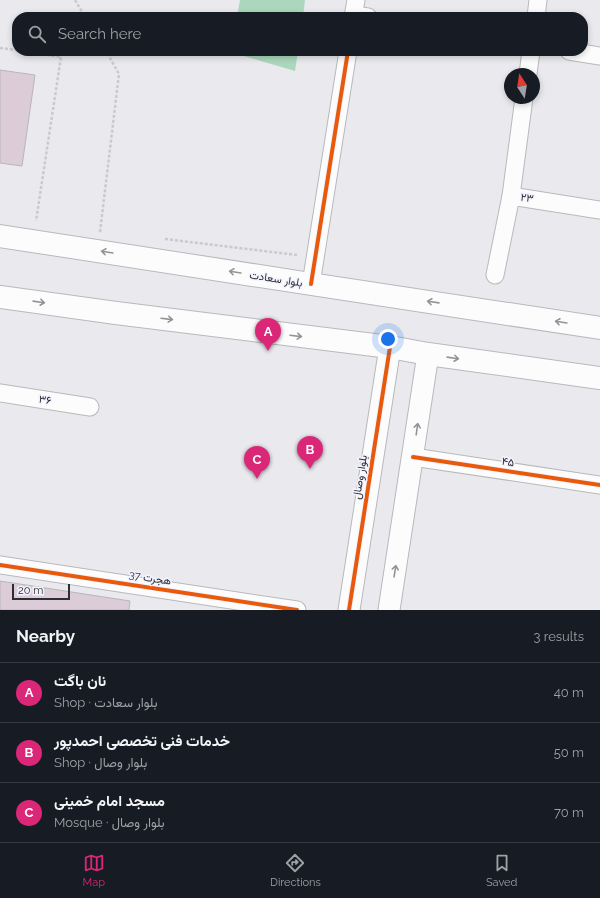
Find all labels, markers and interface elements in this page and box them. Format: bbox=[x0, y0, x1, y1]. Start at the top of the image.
search box bbox=[12, 12, 588, 56]
icon: search bbox=[26, 23, 48, 45]
text: Search here bbox=[58, 25, 141, 43]
north arrow bbox=[504, 68, 540, 104]
street label: ۲۳ bbox=[520, 191, 534, 205]
one-way arrow bbox=[101, 248, 114, 256]
one-way arrow bbox=[229, 268, 242, 276]
street label: بلوار سعادت bbox=[249, 268, 303, 290]
one-way arrow bbox=[32, 298, 45, 306]
one-way arrow bbox=[427, 298, 440, 306]
one-way arrow bbox=[161, 315, 174, 323]
pin: A bbox=[255, 318, 281, 351]
one-way arrow bbox=[555, 318, 568, 326]
your location bbox=[378, 329, 398, 349]
one-way arrow bbox=[290, 332, 303, 339]
one-way arrow bbox=[446, 354, 459, 362]
street label: ۳۶ bbox=[38, 393, 52, 407]
one-way arrow bbox=[413, 423, 421, 436]
pin: B bbox=[297, 436, 323, 469]
pin: C bbox=[244, 446, 270, 479]
street label: بلوار وصال bbox=[350, 454, 370, 500]
street label: ۴۵ bbox=[501, 455, 515, 469]
one-way arrow bbox=[391, 565, 399, 578]
street label: هجرت 37 bbox=[128, 568, 172, 588]
scale bar bbox=[12, 582, 70, 601]
text: 20 m bbox=[18, 584, 43, 597]
text: Nearby bbox=[16, 626, 75, 646]
text: 3 results bbox=[534, 629, 584, 644]
text: نان باگت bbox=[54, 672, 106, 690]
text: A bbox=[25, 685, 33, 700]
text: 40 m bbox=[554, 685, 584, 700]
text: Shop · بلوار سعادت bbox=[54, 695, 158, 710]
text: خدمات فنی تخصصی احمدپور bbox=[54, 732, 230, 750]
text: B bbox=[25, 745, 33, 760]
text: 50 m bbox=[554, 745, 584, 760]
text: Shop · بلوار وصال bbox=[54, 755, 147, 770]
text: مسجد امام خمینی bbox=[54, 792, 165, 810]
text: C bbox=[25, 805, 33, 820]
text: 70 m bbox=[554, 805, 584, 820]
text: Mosque · بلوار وصال bbox=[54, 815, 165, 830]
tab: Map bbox=[83, 852, 105, 889]
tab: Directions bbox=[270, 852, 321, 889]
tab: Saved bbox=[486, 852, 517, 889]

